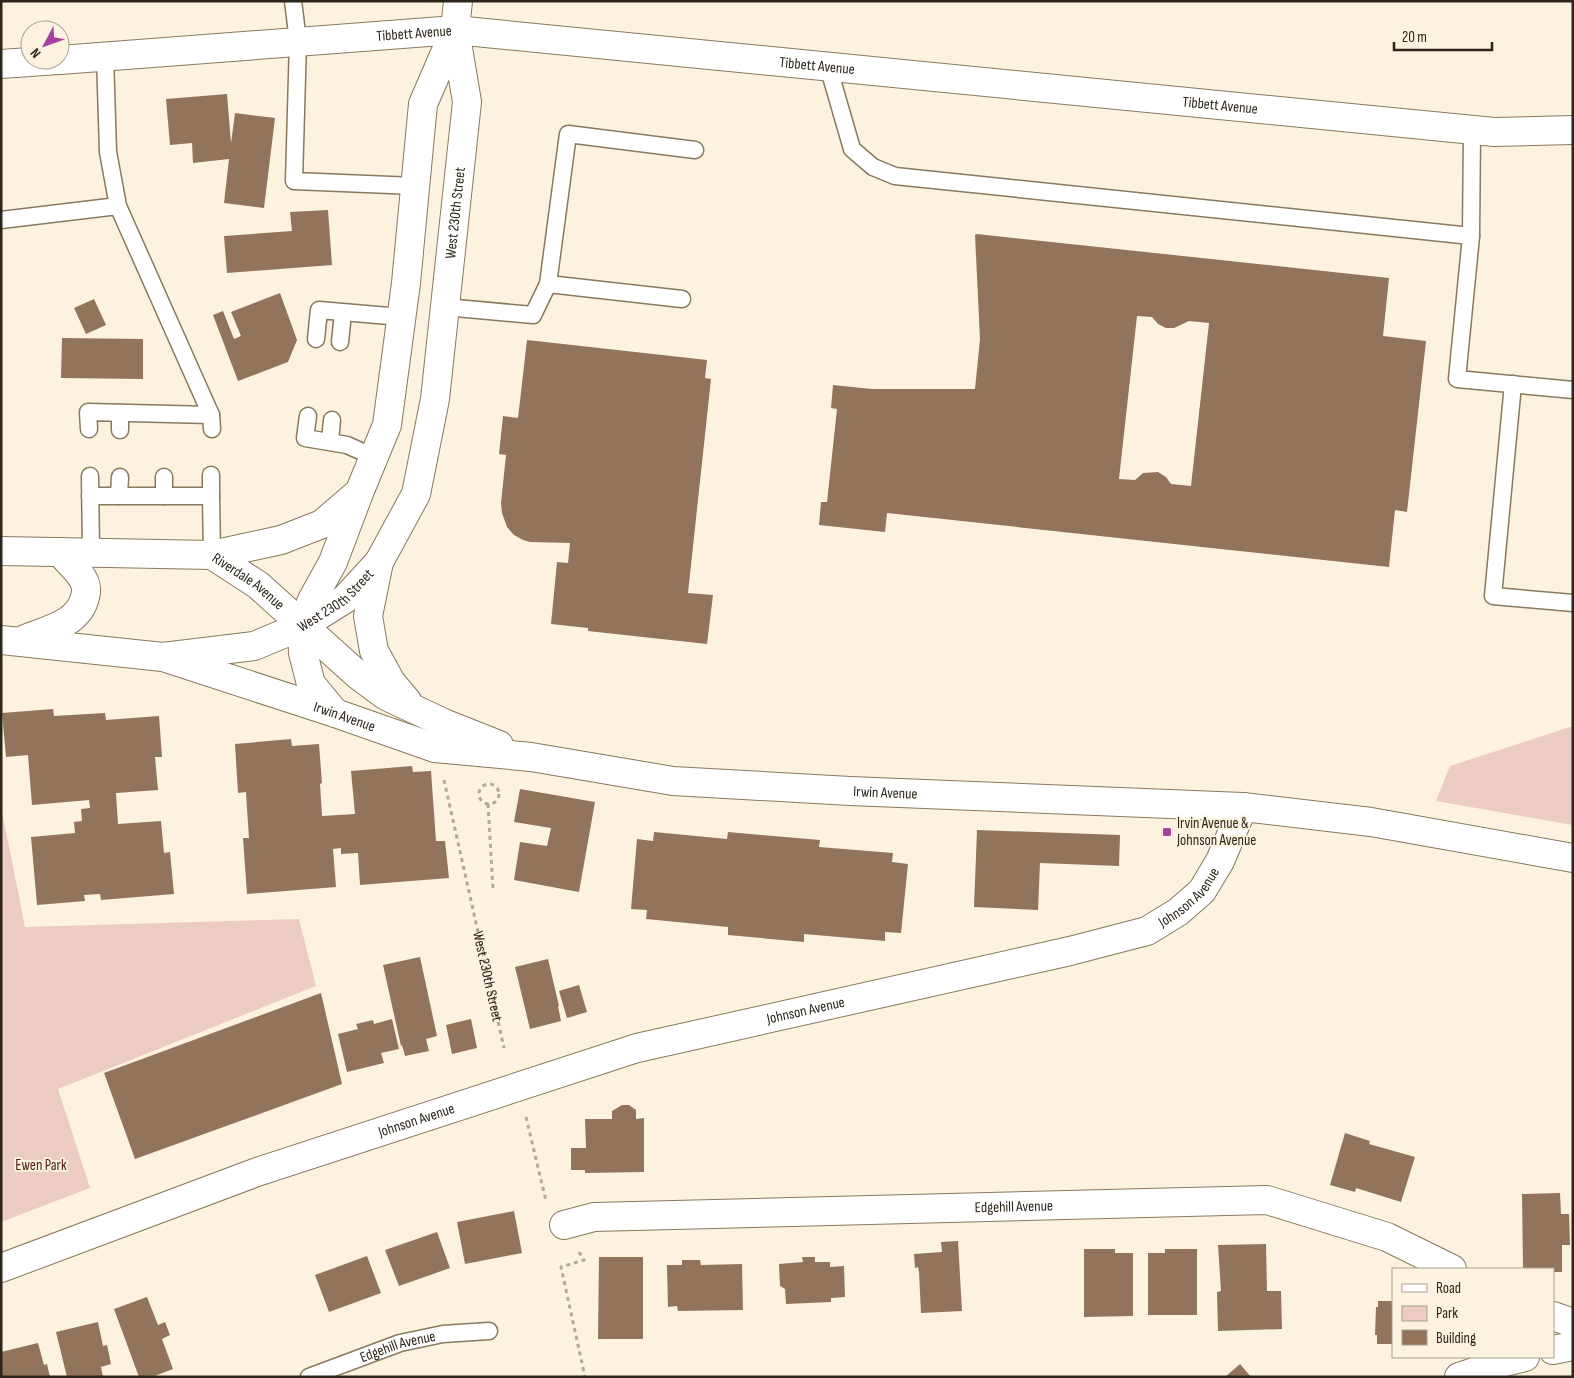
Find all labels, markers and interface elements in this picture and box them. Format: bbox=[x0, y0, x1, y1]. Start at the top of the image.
north arrow bbox=[20, 20, 70, 70]
scale bar bbox=[1394, 20, 1492, 52]
street label: Tibbett Avenue bbox=[376, 21, 452, 46]
text: 20 m bbox=[1402, 28, 1427, 47]
text: N bbox=[27, 45, 44, 62]
street label: Tibbett Avenue bbox=[779, 53, 856, 79]
street label: Tibbett Avenue bbox=[1182, 92, 1259, 119]
street label: West 230th Street bbox=[441, 166, 470, 260]
street label: Riverdale Avenue bbox=[208, 549, 288, 614]
street label: West 230th Street bbox=[294, 565, 378, 636]
street label: Irwin Avenue bbox=[311, 698, 378, 736]
street label: Irwin Avenue bbox=[853, 782, 918, 804]
place label: Irvin Avenue & Johnson Avenue bbox=[1176, 814, 1256, 850]
marker: Irvin Avenue & Johnson Avenue bbox=[1161, 826, 1173, 838]
street label: Johnson Avenue bbox=[1154, 864, 1224, 932]
street label: West 230th Street bbox=[468, 929, 507, 1024]
street label: Johnson Avenue bbox=[764, 993, 847, 1029]
street label: Johnson Avenue bbox=[375, 1099, 457, 1142]
park label: Ewen Park bbox=[15, 1156, 67, 1175]
street label: Edgehill Avenue bbox=[974, 1196, 1053, 1217]
legend bbox=[1392, 1268, 1554, 1358]
text: Road bbox=[1436, 1279, 1461, 1298]
text: Park bbox=[1436, 1304, 1458, 1323]
street label: Edgehill Avenue bbox=[357, 1327, 437, 1367]
text: Building bbox=[1436, 1329, 1476, 1348]

